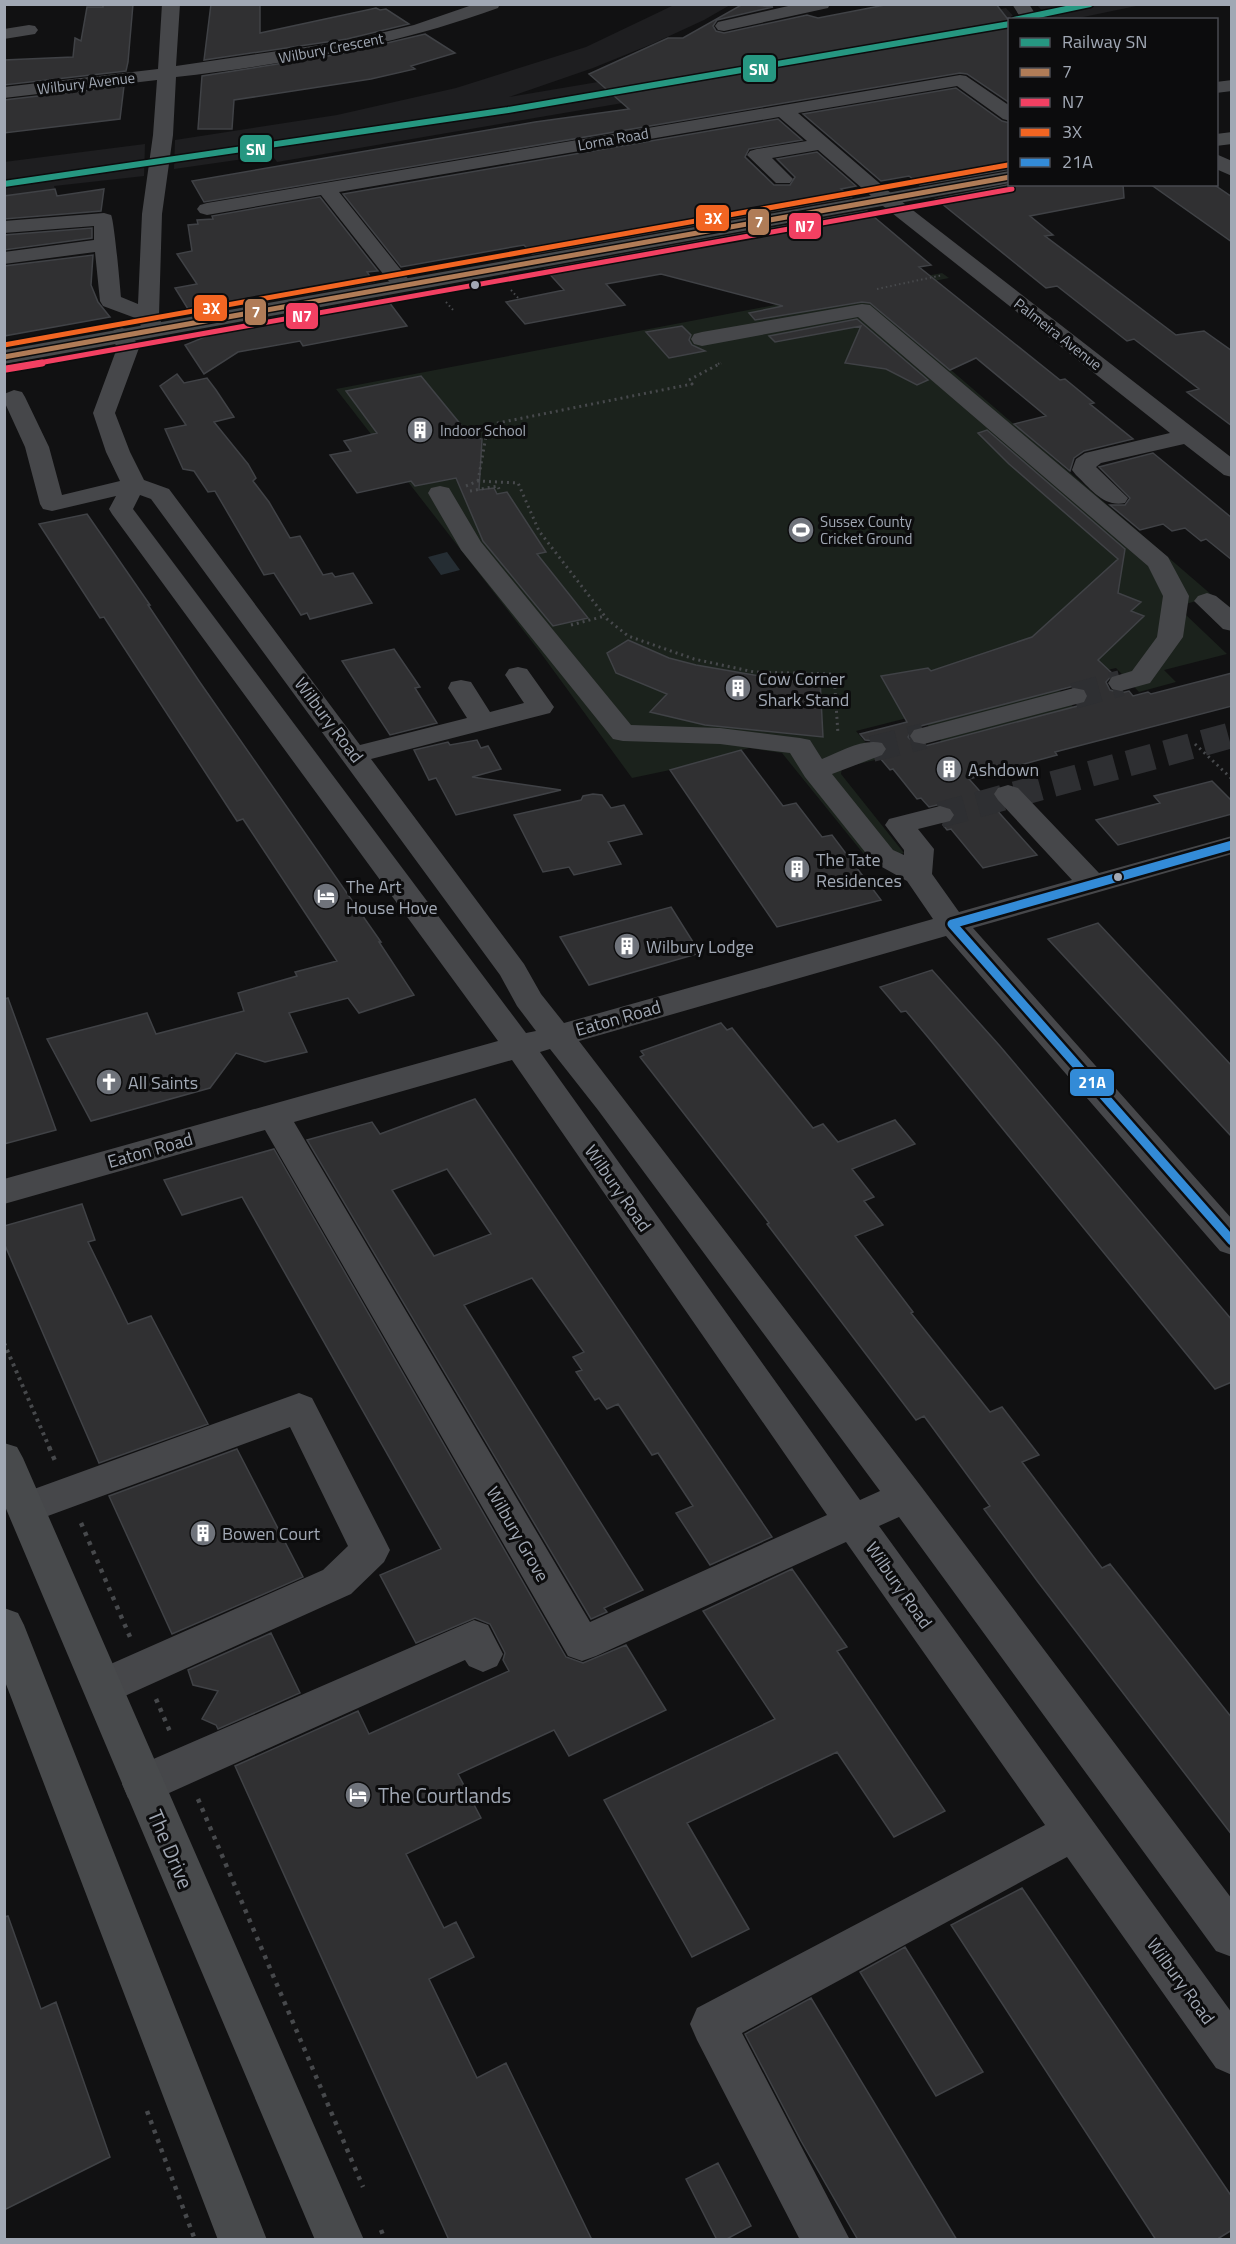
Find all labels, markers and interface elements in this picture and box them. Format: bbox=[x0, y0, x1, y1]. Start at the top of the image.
legend bbox=[1008, 18, 1218, 186]
street label: Wilbury Crescent bbox=[276, 26, 386, 69]
text: Railway SN bbox=[1062, 28, 1147, 55]
line badge: SN bbox=[742, 54, 777, 83]
text: SN bbox=[749, 57, 769, 81]
text: 7 bbox=[1062, 58, 1072, 85]
street label: Wilbury Avenue bbox=[36, 66, 136, 100]
text: N7 bbox=[1062, 88, 1084, 115]
text: 3X bbox=[1062, 118, 1082, 145]
street label: Lorna Road bbox=[576, 121, 650, 157]
line badge: SN bbox=[239, 134, 273, 163]
text: SN bbox=[246, 137, 266, 161]
text: 21A bbox=[1062, 148, 1093, 175]
line badge: 3X bbox=[695, 204, 730, 232]
text: 3X bbox=[704, 206, 722, 230]
line badge: 7 bbox=[747, 208, 770, 236]
text: 7 bbox=[755, 210, 763, 234]
line badge: N7 bbox=[788, 212, 822, 240]
text: N7 bbox=[795, 214, 815, 238]
unlabelled marker bbox=[469, 279, 481, 291]
street label: Palmeira Avenue bbox=[1009, 292, 1107, 376]
line badge: 3X bbox=[193, 294, 228, 322]
text: 3X bbox=[202, 296, 220, 320]
line badge: 7 bbox=[244, 298, 267, 326]
text: 7 bbox=[252, 300, 260, 324]
line badge: N7 bbox=[285, 302, 319, 330]
text: N7 bbox=[292, 304, 312, 328]
building icon: Indoor School bbox=[405, 415, 435, 445]
place label: Indoor School bbox=[440, 419, 526, 442]
place label: Sussex County Cricket Ground bbox=[820, 510, 912, 550]
sports icon: Sussex County Cricket Ground bbox=[786, 515, 816, 545]
place label: Cow Corner Shark Stand bbox=[758, 665, 849, 713]
street label: Wilbury Road bbox=[288, 672, 370, 768]
building icon: Cow Corner Shark Stand bbox=[723, 673, 753, 703]
building icon: Ashdown bbox=[934, 754, 964, 784]
place label: Ashdown bbox=[968, 756, 1039, 783]
place label: The Tate Residences bbox=[816, 846, 902, 894]
building icon: The Tate Residences bbox=[782, 854, 812, 884]
unlabelled marker bbox=[1112, 871, 1124, 883]
place label: The Art House Hove bbox=[346, 873, 438, 921]
hotel icon: The Art House Hove bbox=[311, 881, 341, 911]
building icon: Wilbury Lodge bbox=[612, 931, 642, 961]
place label: Wilbury Lodge bbox=[646, 933, 754, 960]
street label: Eaton Road bbox=[572, 993, 664, 1043]
church icon: All Saints bbox=[94, 1067, 124, 1097]
line badge: 21A bbox=[1069, 1068, 1115, 1097]
place label: All Saints bbox=[128, 1069, 198, 1096]
text: 21A bbox=[1078, 1070, 1106, 1094]
street label: Eaton Road bbox=[104, 1125, 196, 1175]
street label: Wilbury Road bbox=[578, 1139, 658, 1237]
street label: Wilbury Grove bbox=[480, 1481, 556, 1587]
building icon: Bowen Court bbox=[188, 1518, 218, 1548]
place label: Bowen Court bbox=[222, 1520, 321, 1547]
street label: Wilbury Road bbox=[859, 1536, 939, 1634]
place label: The Courtlands bbox=[378, 1779, 511, 1811]
hotel icon: The Courtlands bbox=[343, 1780, 373, 1810]
street label: The Drive bbox=[140, 1804, 202, 1894]
street label: Wilbury Road bbox=[1140, 1932, 1222, 2030]

